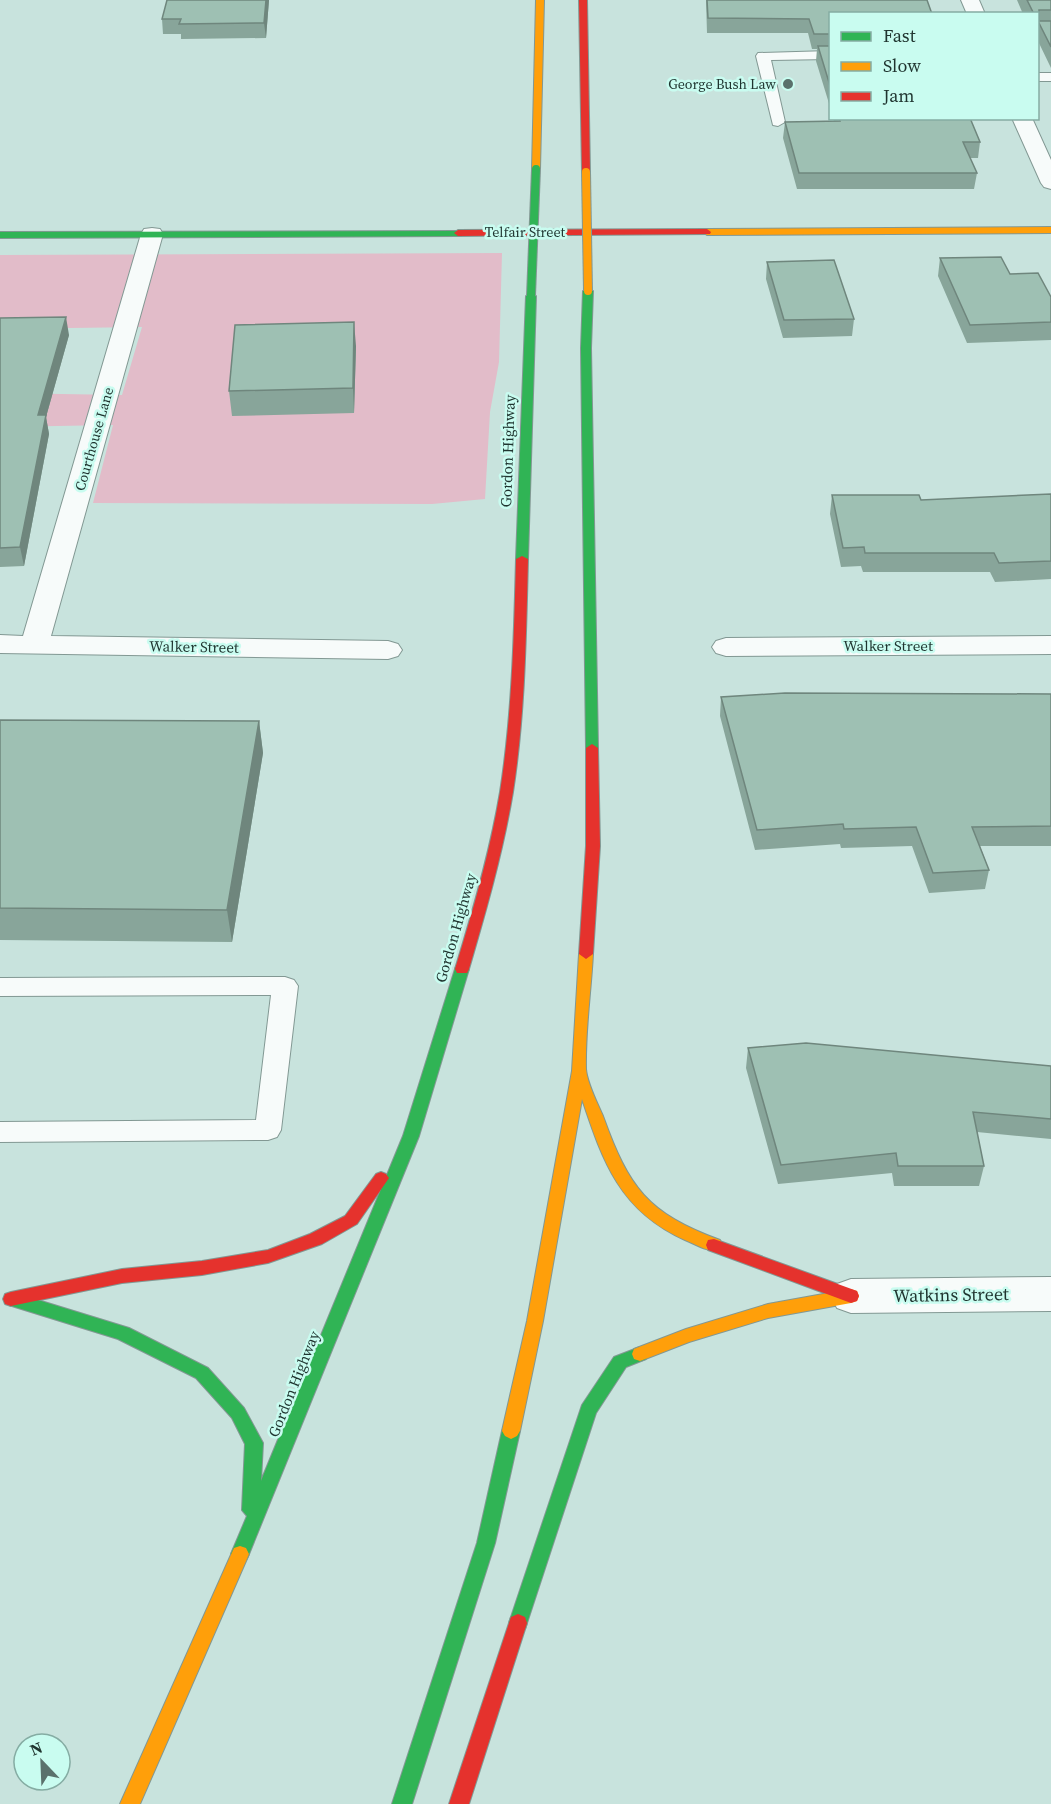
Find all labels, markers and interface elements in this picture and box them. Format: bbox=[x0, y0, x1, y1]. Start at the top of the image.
legend bbox=[829, 12, 1039, 120]
text: Fast bbox=[883, 23, 916, 48]
text: Slow bbox=[883, 53, 921, 78]
place label: George Bush Law bbox=[668, 74, 776, 94]
marker: George Bush Law bbox=[781, 77, 795, 91]
text: Jam bbox=[882, 83, 915, 108]
street label: Telfair Street bbox=[485, 222, 566, 242]
street label: Courthouse Lane bbox=[70, 385, 118, 493]
street label: Gordon Highway bbox=[495, 394, 520, 508]
street label: Walker Street bbox=[149, 635, 239, 658]
street label: Walker Street bbox=[843, 635, 933, 656]
street label: Gordon Highway bbox=[430, 870, 481, 985]
street label: Watkins Street bbox=[893, 1281, 1009, 1308]
street label: Gordon Highway bbox=[263, 1327, 325, 1440]
north arrow bbox=[12, 1732, 72, 1792]
text: N bbox=[26, 1736, 46, 1761]

